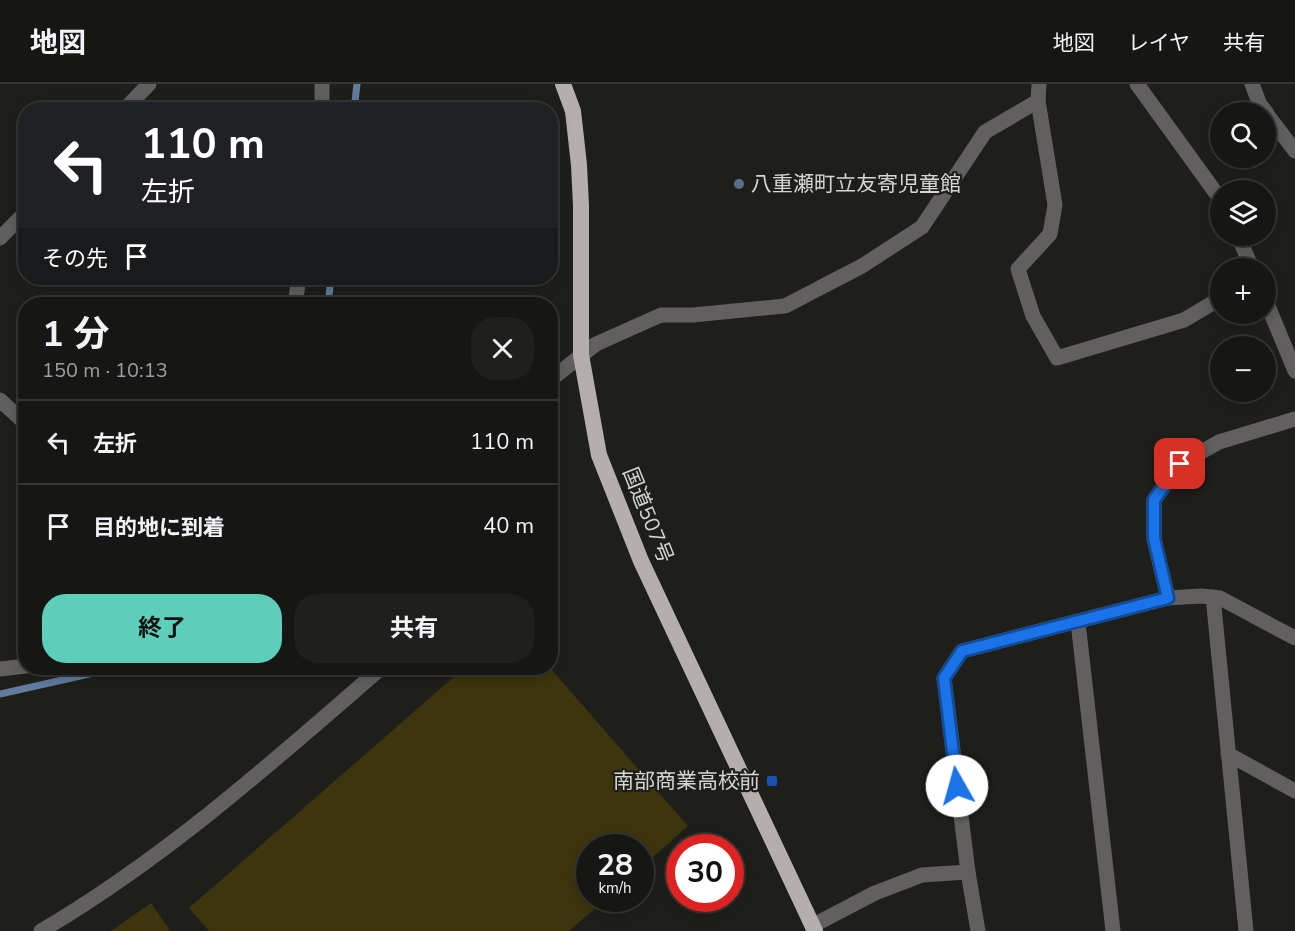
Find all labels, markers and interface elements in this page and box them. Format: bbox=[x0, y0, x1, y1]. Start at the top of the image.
text: 地図 bbox=[30, 24, 86, 62]
text: 地図 bbox=[1053, 29, 1095, 57]
text: レイヤ bbox=[1128, 29, 1190, 57]
text: 共有 bbox=[1223, 29, 1265, 57]
map controls bbox=[1210, 102, 1276, 402]
button: search bbox=[1210, 102, 1276, 168]
text: 110 m bbox=[141, 116, 265, 173]
icon: left bbox=[42, 126, 120, 204]
place label: 八重瀬町立友寄児童館 bbox=[751, 170, 961, 198]
text: 左折 bbox=[141, 174, 195, 211]
marker: 八重瀬町立友寄児童館 bbox=[732, 177, 746, 191]
button: layers bbox=[1210, 180, 1276, 246]
icon: arrive bbox=[120, 240, 153, 273]
text: その先 bbox=[42, 244, 108, 274]
button: + bbox=[1210, 258, 1276, 324]
text: 1 分 bbox=[42, 310, 109, 359]
button: close bbox=[471, 317, 534, 380]
button: − bbox=[1210, 336, 1276, 402]
text: 150 m · 10:13 bbox=[42, 357, 168, 384]
icon: left bbox=[42, 426, 75, 459]
text: 110 m bbox=[470, 427, 534, 457]
text: 左折 bbox=[93, 429, 137, 459]
pin bbox=[1154, 438, 1205, 489]
icon: arrive bbox=[1163, 447, 1196, 480]
street label: 国道507号 bbox=[616, 463, 680, 567]
icon: arrive bbox=[42, 510, 75, 543]
text: 40 m bbox=[483, 511, 534, 541]
text: 目的地に到着 bbox=[93, 513, 225, 543]
button: 終了 bbox=[42, 594, 282, 663]
button: 共有 bbox=[294, 594, 534, 663]
position arrow bbox=[925, 754, 989, 818]
place label: 南部商業高校前 bbox=[613, 767, 760, 795]
marker: 南部商業高校前 bbox=[765, 774, 779, 788]
speed limit sign: 30 bbox=[666, 834, 744, 912]
text: 28 bbox=[597, 845, 633, 886]
text: km/h bbox=[598, 878, 632, 898]

